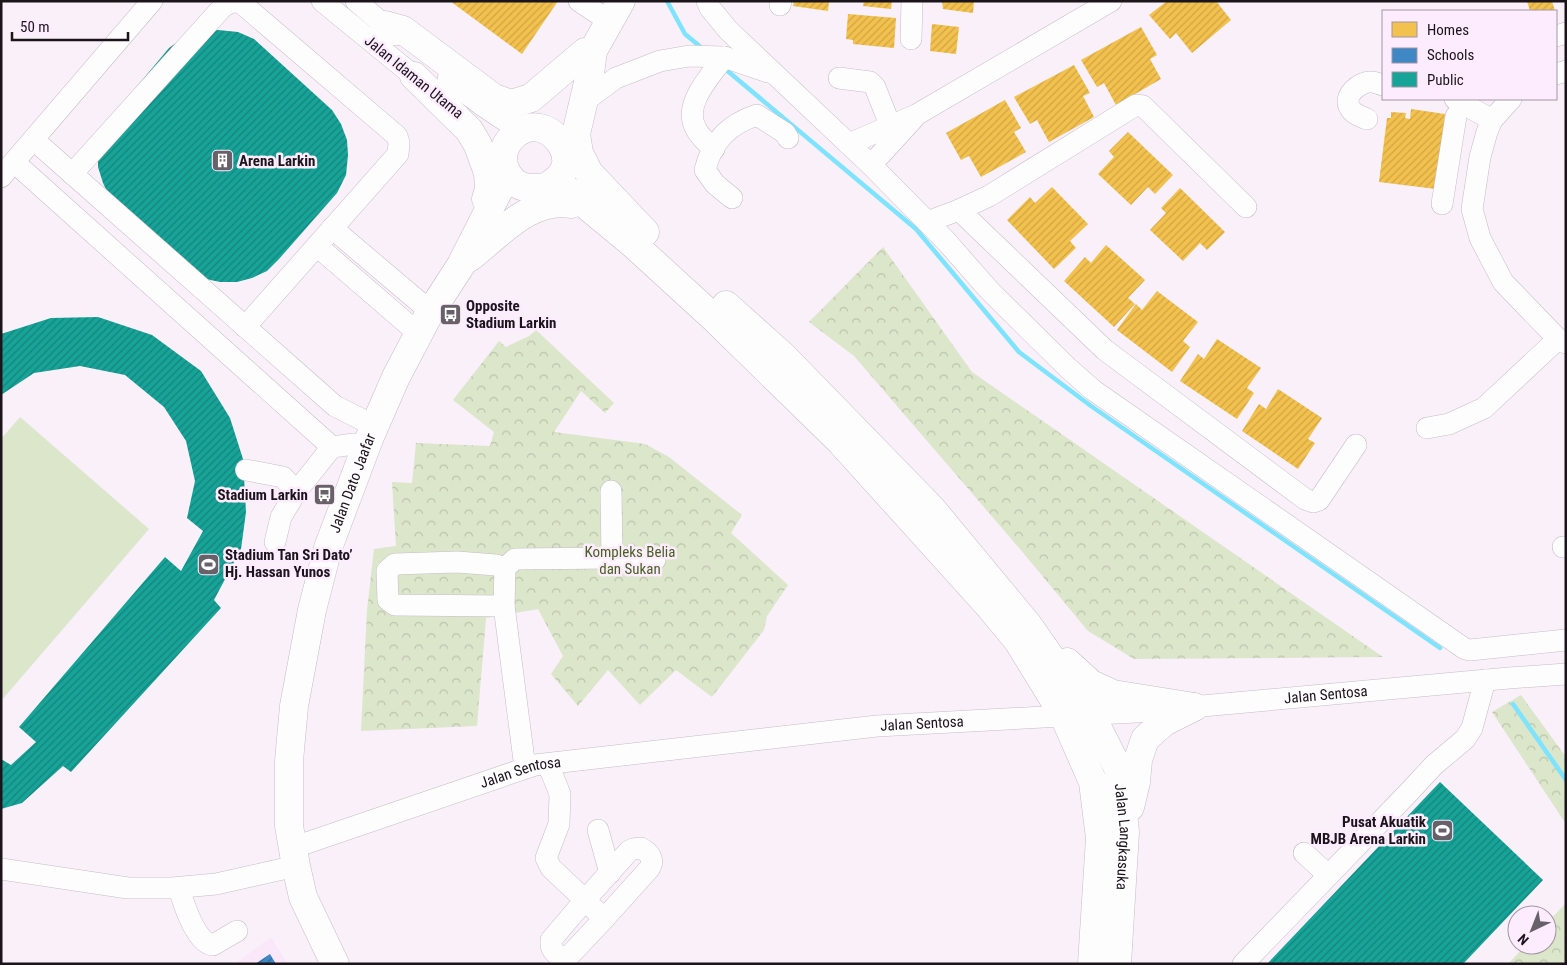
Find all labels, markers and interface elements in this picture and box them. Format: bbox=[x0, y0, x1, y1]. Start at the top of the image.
scale bar bbox=[12, 10, 129, 42]
legend bbox=[1382, 10, 1557, 100]
text: 50 m bbox=[20, 18, 50, 36]
text: Homes bbox=[1427, 21, 1469, 39]
street label: Jalan Idaman Utama bbox=[361, 32, 467, 122]
text: Schools bbox=[1427, 46, 1474, 64]
text: Public bbox=[1427, 71, 1464, 89]
building icon: Arena Larkin bbox=[211, 149, 235, 173]
place label: Arena Larkin bbox=[239, 152, 315, 170]
place label: Opposite Stadium Larkin bbox=[466, 297, 556, 332]
bus stop icon: Opposite Stadium Larkin bbox=[438, 303, 462, 327]
street label: Jalan Dato Jaafar bbox=[326, 430, 380, 535]
bus stop icon: Stadium Larkin bbox=[312, 483, 336, 507]
place label: Stadium Larkin bbox=[218, 486, 308, 504]
park label: Kompleks Belia dan Sukan bbox=[584, 543, 676, 578]
place label: Stadium Tan Sri Dato’ Hj. Hassan Yunos bbox=[225, 546, 353, 581]
sports icon: Stadium Tan Sri Dato’ Hj. Hassan Yunos bbox=[197, 552, 221, 576]
street label: Jalan Sentosa bbox=[1283, 682, 1368, 707]
street label: Jalan Sentosa bbox=[880, 712, 964, 735]
street label: Jalan Sentosa bbox=[478, 753, 562, 792]
street label: Jalan Langkasuka bbox=[1111, 783, 1134, 891]
place label: Pusat Akuatik MBJB Arena Larkin bbox=[1311, 813, 1427, 848]
sports icon: Pusat Akuatik MBJB Arena Larkin bbox=[1430, 819, 1454, 843]
north arrow bbox=[1507, 905, 1557, 955]
text: N bbox=[1515, 931, 1532, 948]

